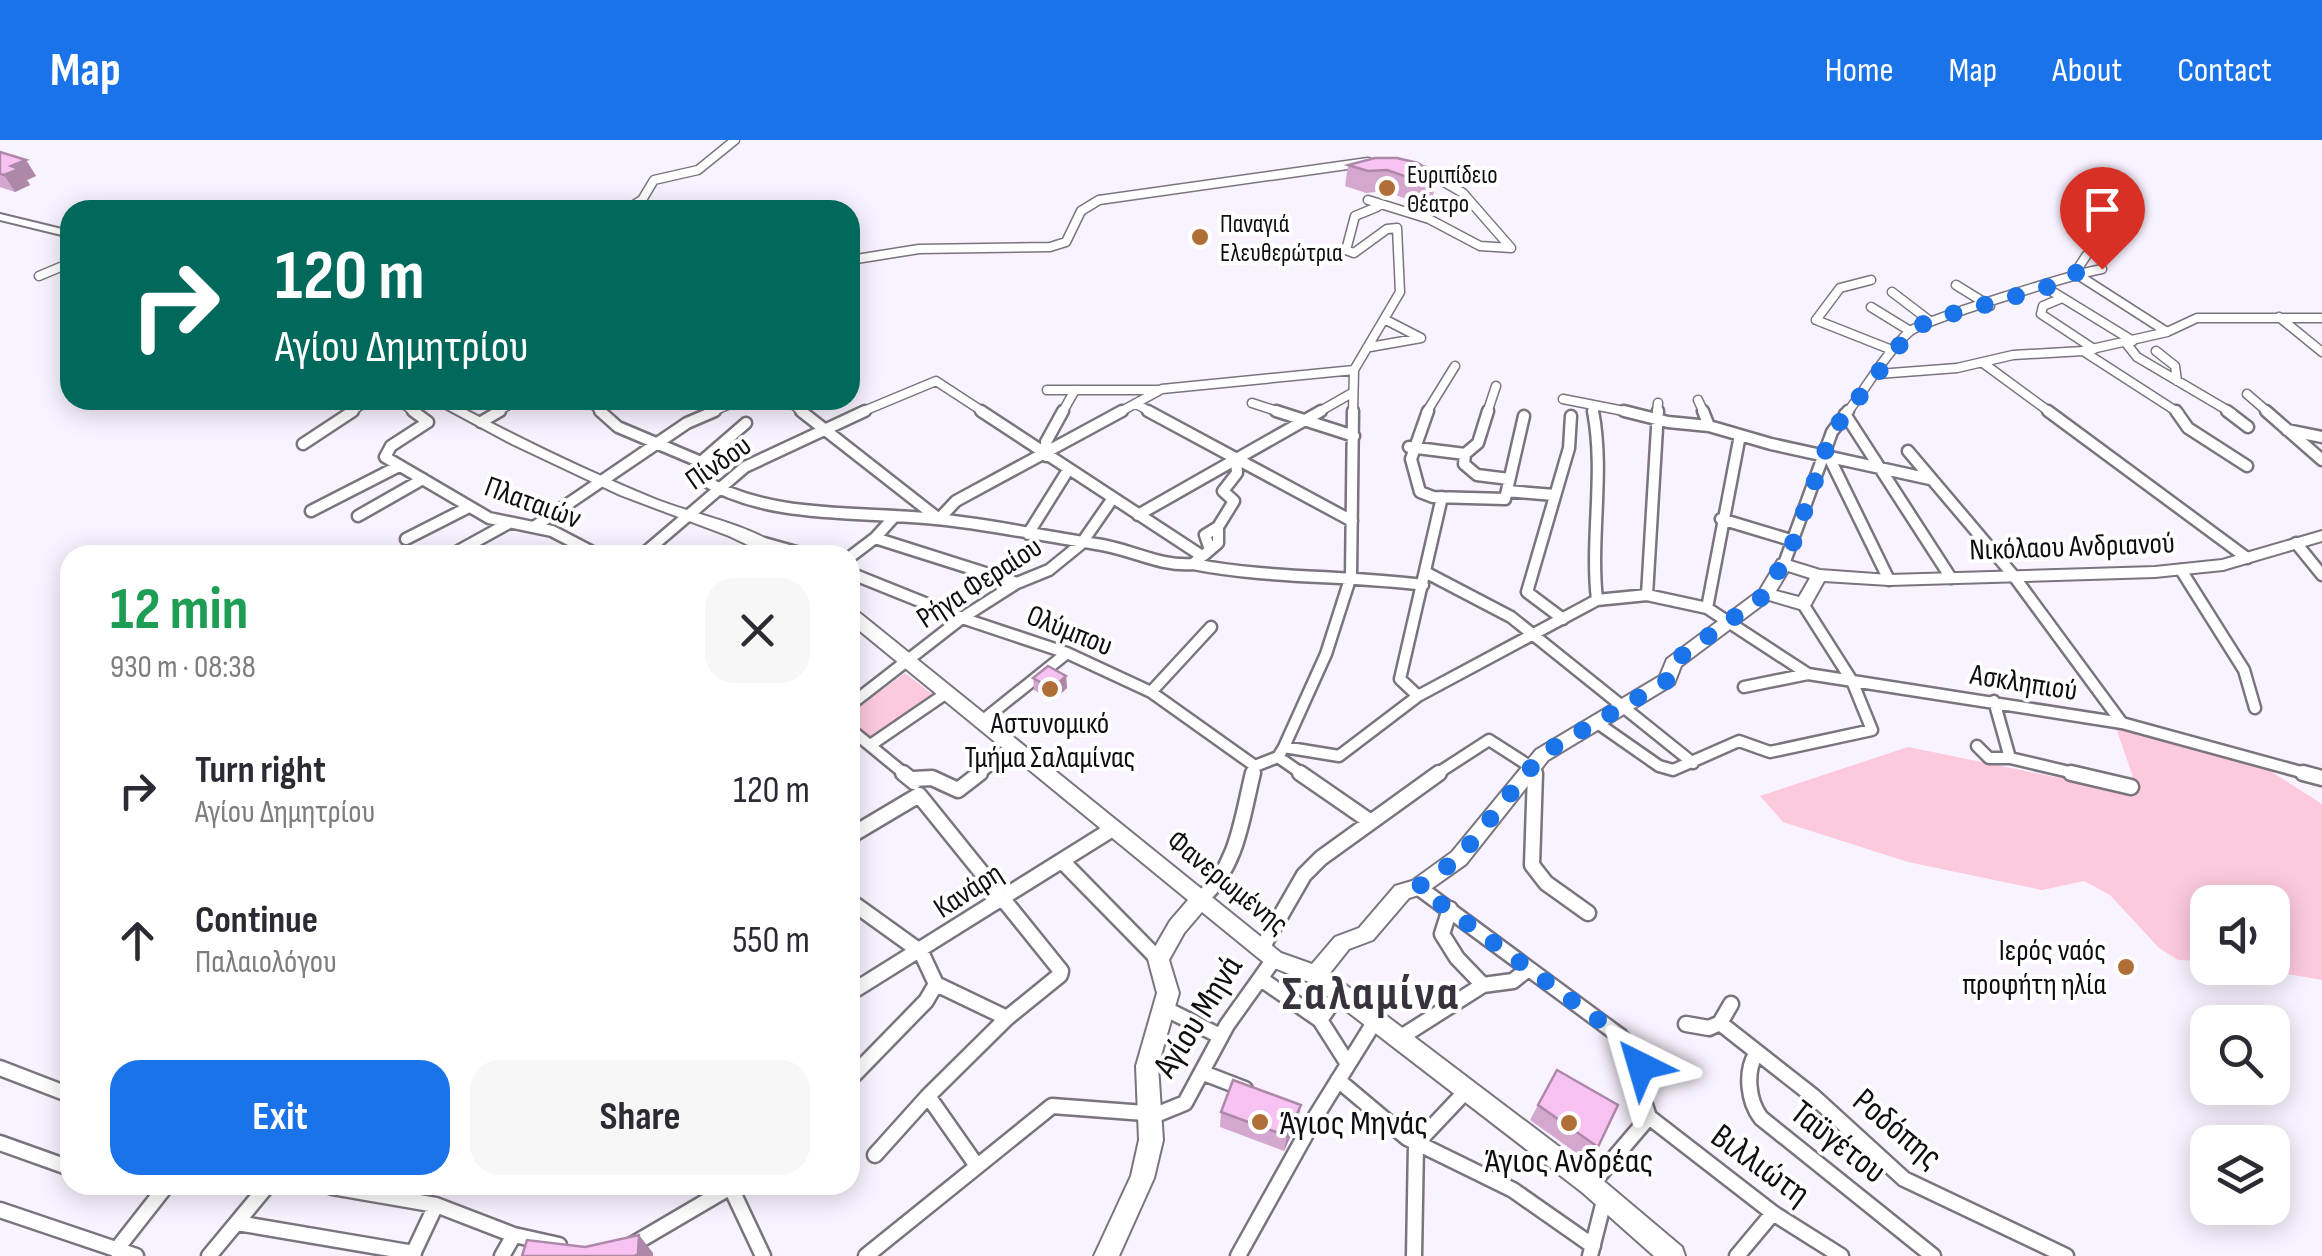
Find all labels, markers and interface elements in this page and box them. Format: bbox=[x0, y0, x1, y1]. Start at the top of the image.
text: Map bbox=[50, 42, 121, 99]
text: Home bbox=[1825, 49, 1894, 92]
text: Map bbox=[1949, 49, 1997, 92]
text: About bbox=[2052, 49, 2122, 92]
text: Contact bbox=[2177, 49, 2272, 92]
place label: Ευριπίδειο Θέατρο bbox=[1407, 160, 1498, 220]
pin bbox=[2060, 167, 2145, 270]
marker: Ευριπίδειο Θέατρο bbox=[1376, 177, 1398, 199]
icon: arrive bbox=[2075, 182, 2130, 237]
place label: Παναγιά Ελευθερώτρια bbox=[1220, 209, 1343, 269]
marker: Παναγιά Ελευθερώτρια bbox=[1189, 226, 1211, 248]
text: 120 m bbox=[275, 235, 425, 319]
icon: right bbox=[110, 240, 240, 370]
text: Αγίου Δημητρίου bbox=[275, 320, 529, 375]
street label: Πίνδου bbox=[679, 428, 758, 498]
street label: Πλαταιών bbox=[480, 469, 586, 537]
street label: Νικόλαου Ανδριανού bbox=[1969, 525, 2175, 569]
street label: Ρήγα Φεραίου bbox=[910, 529, 1049, 637]
text: 12 min bbox=[110, 574, 249, 646]
button: close bbox=[705, 578, 810, 683]
street label: Ολύμπου bbox=[1021, 597, 1118, 664]
text: 930 m · 08:38 bbox=[110, 648, 256, 687]
street label: Ασκληπιού bbox=[1967, 657, 2080, 709]
marker: Αστυνομικό Τμήμα Σαλαμίνας bbox=[1039, 678, 1061, 700]
place label: Αστυνομικό Τμήμα Σαλαμίνας bbox=[965, 706, 1135, 776]
text: Turn right bbox=[195, 748, 326, 793]
icon: right bbox=[110, 763, 165, 818]
text: 120 m bbox=[733, 768, 810, 813]
text: Αγίου Δημητρίου bbox=[195, 793, 375, 832]
street label: Φανερωμένης bbox=[1159, 823, 1295, 943]
street label: Κανάρη bbox=[927, 855, 1010, 926]
map controls bbox=[2190, 885, 2290, 1225]
button: sound bbox=[2190, 885, 2290, 985]
text: Continue bbox=[195, 898, 318, 943]
icon: ahead bbox=[110, 913, 165, 968]
text: 550 m bbox=[732, 918, 810, 963]
place label: Ιερός ναός προφήτη ηλία bbox=[1963, 933, 2106, 1003]
text: Παλαιολόγου bbox=[195, 943, 337, 982]
street label: Αγίου Μηνά bbox=[1144, 948, 1253, 1086]
marker: Ιερός ναός προφήτη ηλία bbox=[2115, 956, 2137, 978]
district label: Σαλαμίνα bbox=[1282, 966, 1460, 1023]
button: search bbox=[2190, 1005, 2290, 1105]
position arrow bbox=[1589, 1014, 1693, 1118]
button: Exit bbox=[110, 1060, 450, 1175]
button: Share bbox=[470, 1060, 810, 1175]
street label: Ροδόπης bbox=[1844, 1079, 1951, 1179]
street label: Ταϋγέτου bbox=[1782, 1091, 1895, 1193]
place label: Άγιος Μηνάς bbox=[1280, 1102, 1428, 1145]
marker: Άγιος Μηνάς bbox=[1249, 1111, 1271, 1133]
marker: Άγιος Ανδρέας bbox=[1558, 1112, 1580, 1134]
street label: Βιλλιώτη bbox=[1702, 1115, 1818, 1215]
button: layers bbox=[2190, 1125, 2290, 1225]
place label: Άγιος Ανδρέας bbox=[1485, 1140, 1653, 1183]

